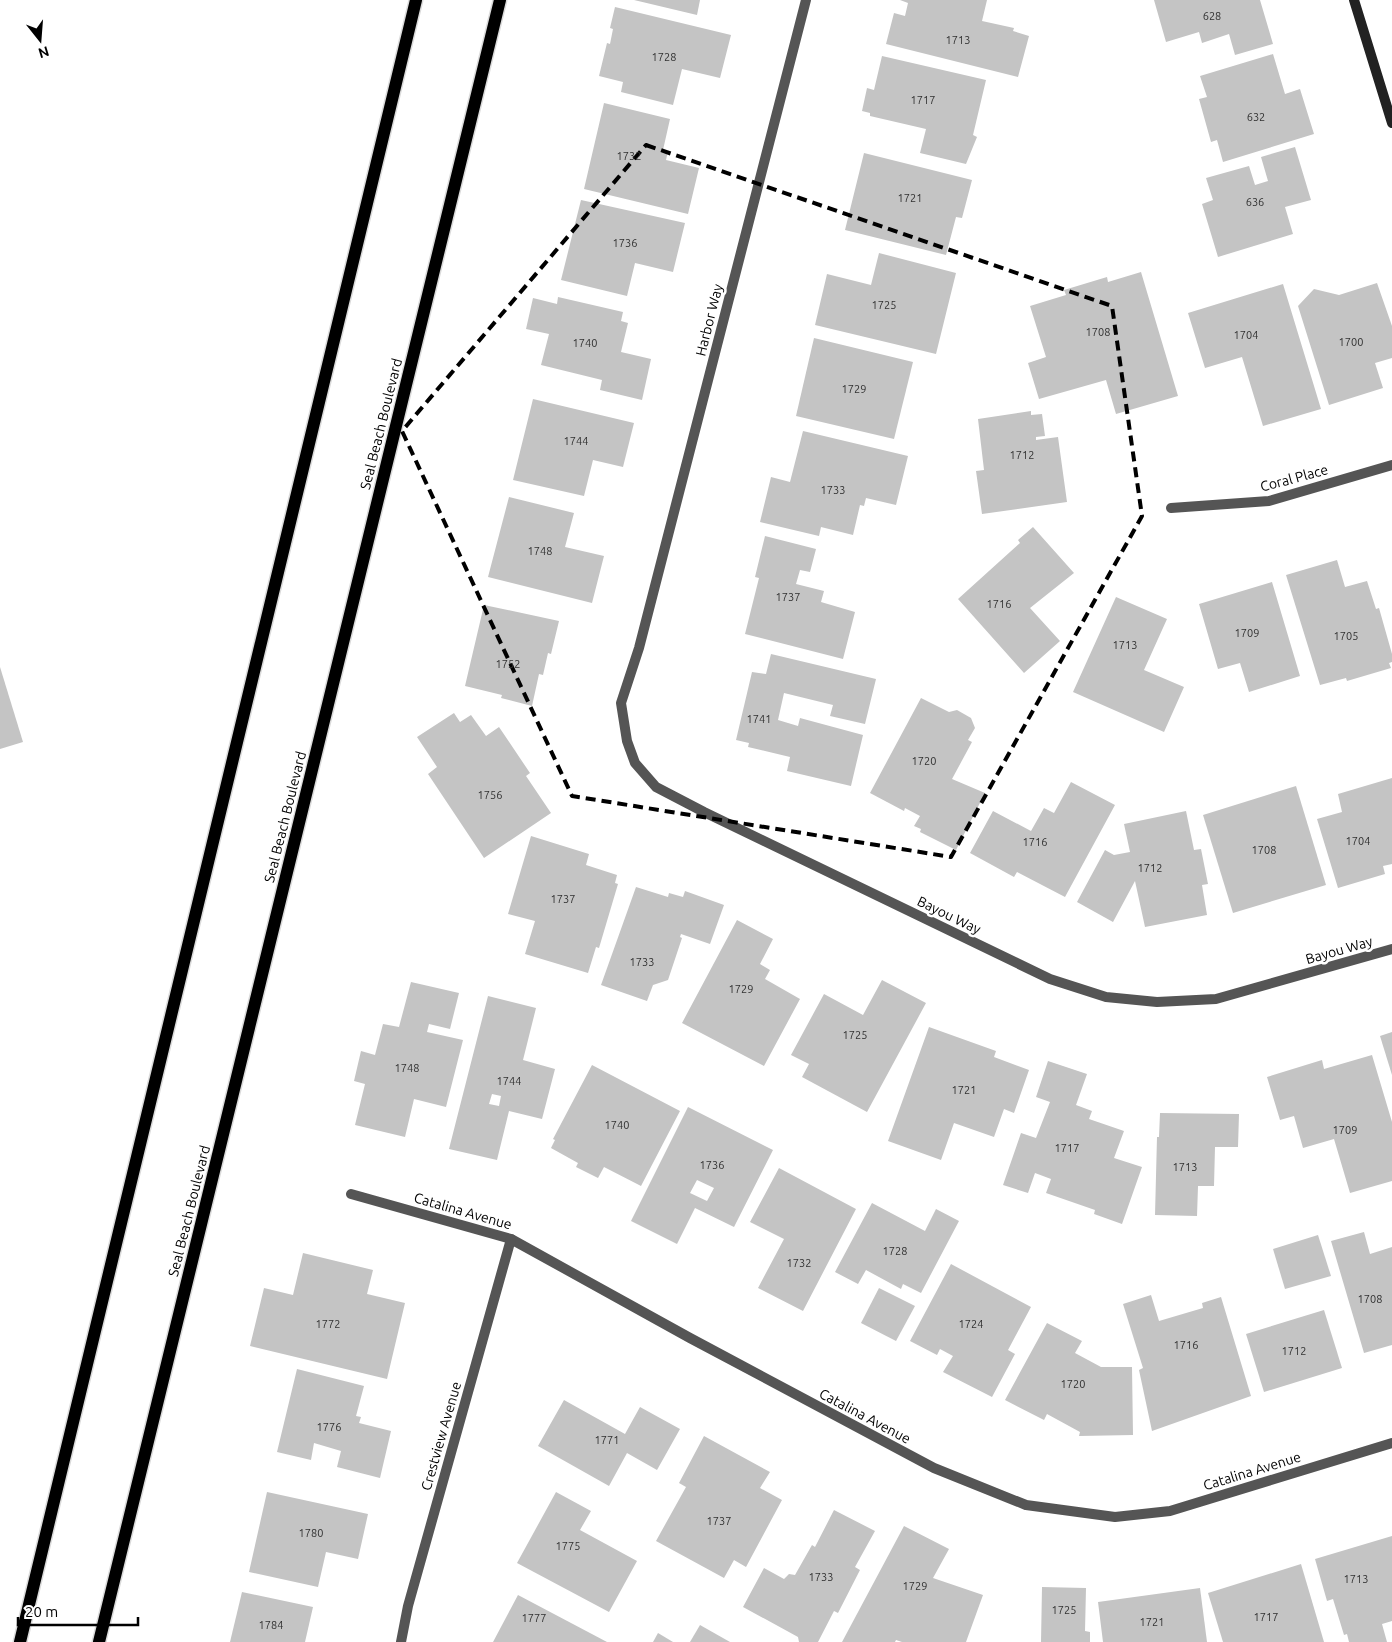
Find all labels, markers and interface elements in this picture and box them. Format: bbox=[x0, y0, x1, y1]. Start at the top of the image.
house number: 628 bbox=[1203, 10, 1221, 22]
north arrow bbox=[15, 15, 65, 65]
house number: 1713 bbox=[946, 34, 970, 46]
text: N bbox=[36, 43, 51, 62]
house number: 1728 bbox=[652, 51, 676, 63]
house number: 1717 bbox=[911, 94, 935, 106]
house number: 632 bbox=[1247, 111, 1265, 123]
house number: 1732 bbox=[617, 150, 641, 162]
house number: 1721 bbox=[898, 192, 922, 204]
house number: 636 bbox=[1246, 196, 1264, 208]
house number: 1736 bbox=[613, 237, 637, 249]
street label: Harbor Way bbox=[692, 282, 726, 358]
house number: 1725 bbox=[872, 299, 896, 311]
house number: 1708 bbox=[1086, 326, 1110, 338]
house number: 1704 bbox=[1234, 329, 1258, 341]
house number: 1700 bbox=[1339, 336, 1363, 348]
house number: 1740 bbox=[573, 337, 597, 349]
street label: Seal Beach Boulevard bbox=[357, 357, 405, 491]
house number: 1729 bbox=[842, 383, 866, 395]
house number: 1744 bbox=[564, 435, 588, 447]
house number: 1712 bbox=[1010, 449, 1034, 461]
street label: Coral Place bbox=[1258, 461, 1330, 495]
house number: 1733 bbox=[821, 484, 845, 496]
house number: 1748 bbox=[528, 545, 552, 557]
house number: 1737 bbox=[776, 591, 800, 603]
house number: 1716 bbox=[987, 598, 1011, 610]
house number: 1709 bbox=[1235, 627, 1259, 639]
house number: 1705 bbox=[1334, 630, 1358, 642]
house number: 1713 bbox=[1113, 639, 1137, 651]
house number: 1752 bbox=[496, 658, 520, 670]
house number: 1741 bbox=[747, 713, 771, 725]
street label: Seal Beach Boulevard bbox=[261, 750, 309, 884]
house number: 1720 bbox=[912, 755, 936, 767]
house number: 1756 bbox=[478, 789, 502, 801]
house number: 1704 bbox=[1346, 835, 1370, 847]
house number: 1716 bbox=[1023, 836, 1047, 848]
house number: 1708 bbox=[1252, 844, 1276, 856]
house number: 1712 bbox=[1138, 862, 1162, 874]
house number: 1737 bbox=[551, 893, 575, 905]
street label: Bayou Way bbox=[915, 893, 984, 937]
street label: Bayou Way bbox=[1304, 933, 1374, 967]
house number: 1733 bbox=[630, 956, 654, 968]
house number: 1729 bbox=[729, 983, 753, 995]
house number: 1725 bbox=[843, 1029, 867, 1041]
house number: 1748 bbox=[395, 1062, 419, 1074]
house number: 1744 bbox=[497, 1075, 521, 1087]
house number: 1721 bbox=[952, 1084, 976, 1096]
house number: 1740 bbox=[605, 1119, 629, 1131]
house number: 1709 bbox=[1333, 1124, 1357, 1136]
house number: 1717 bbox=[1055, 1142, 1079, 1154]
street label: Seal Beach Boulevard bbox=[165, 1144, 213, 1278]
house number: 1736 bbox=[700, 1159, 724, 1171]
house number: 1713 bbox=[1173, 1161, 1197, 1173]
street label: Catalina Avenue bbox=[412, 1189, 514, 1233]
house number: 1728 bbox=[883, 1245, 907, 1257]
house number: 1732 bbox=[787, 1257, 811, 1269]
house number: 1708 bbox=[1358, 1293, 1382, 1305]
house number: 1772 bbox=[316, 1318, 340, 1330]
house number: 1724 bbox=[959, 1318, 983, 1330]
house number: 1716 bbox=[1174, 1339, 1198, 1351]
house number: 1712 bbox=[1282, 1345, 1306, 1357]
house number: 1720 bbox=[1061, 1378, 1085, 1390]
street label: Crestview Avenue bbox=[418, 1380, 464, 1492]
street label: Catalina Avenue bbox=[817, 1385, 913, 1447]
house number: 1776 bbox=[317, 1421, 341, 1433]
house number: 1771 bbox=[595, 1434, 619, 1446]
street label: Catalina Avenue bbox=[1201, 1449, 1303, 1493]
house number: 1737 bbox=[707, 1515, 731, 1527]
house number: 1780 bbox=[299, 1527, 323, 1539]
house number: 1775 bbox=[556, 1540, 580, 1552]
house number: 1733 bbox=[809, 1571, 833, 1583]
house number: 1713 bbox=[1344, 1573, 1368, 1585]
house number: 1729 bbox=[903, 1580, 927, 1592]
scale bar bbox=[18, 1594, 138, 1626]
text: 20 m bbox=[25, 1603, 58, 1620]
house number: 1725 bbox=[1052, 1604, 1076, 1616]
house number: 1717 bbox=[1254, 1611, 1278, 1623]
house number: 1777 bbox=[522, 1612, 546, 1624]
house number: 1721 bbox=[1140, 1616, 1164, 1628]
house number: 1784 bbox=[259, 1619, 283, 1631]

